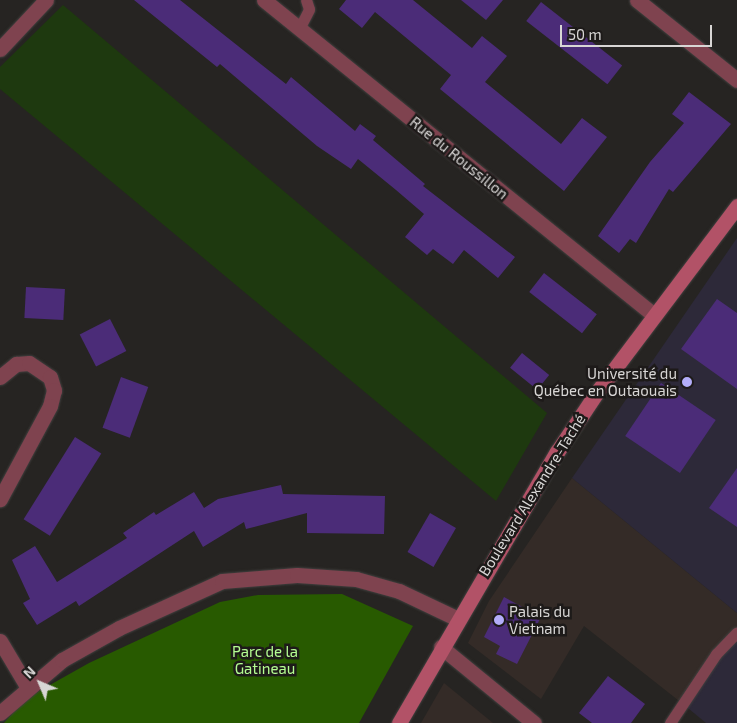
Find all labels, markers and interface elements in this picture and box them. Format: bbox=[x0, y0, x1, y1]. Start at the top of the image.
scale bar bbox=[562, 15, 714, 47]
text: 50 m bbox=[568, 25, 602, 43]
street label: Rue du Roussillon bbox=[406, 113, 512, 203]
place label: Université du Québec en Outaouais bbox=[534, 364, 677, 399]
marker: Université du Québec en Outaouais bbox=[681, 376, 693, 388]
street label: Boulevard Alexandre-Taché bbox=[475, 411, 589, 579]
place label: Palais du Vietnam bbox=[509, 602, 571, 637]
marker: Palais du Vietnam bbox=[493, 614, 505, 626]
park label: Parc de la Gatineau bbox=[232, 642, 298, 677]
north arrow bbox=[15, 658, 65, 708]
text: N bbox=[19, 662, 39, 682]

